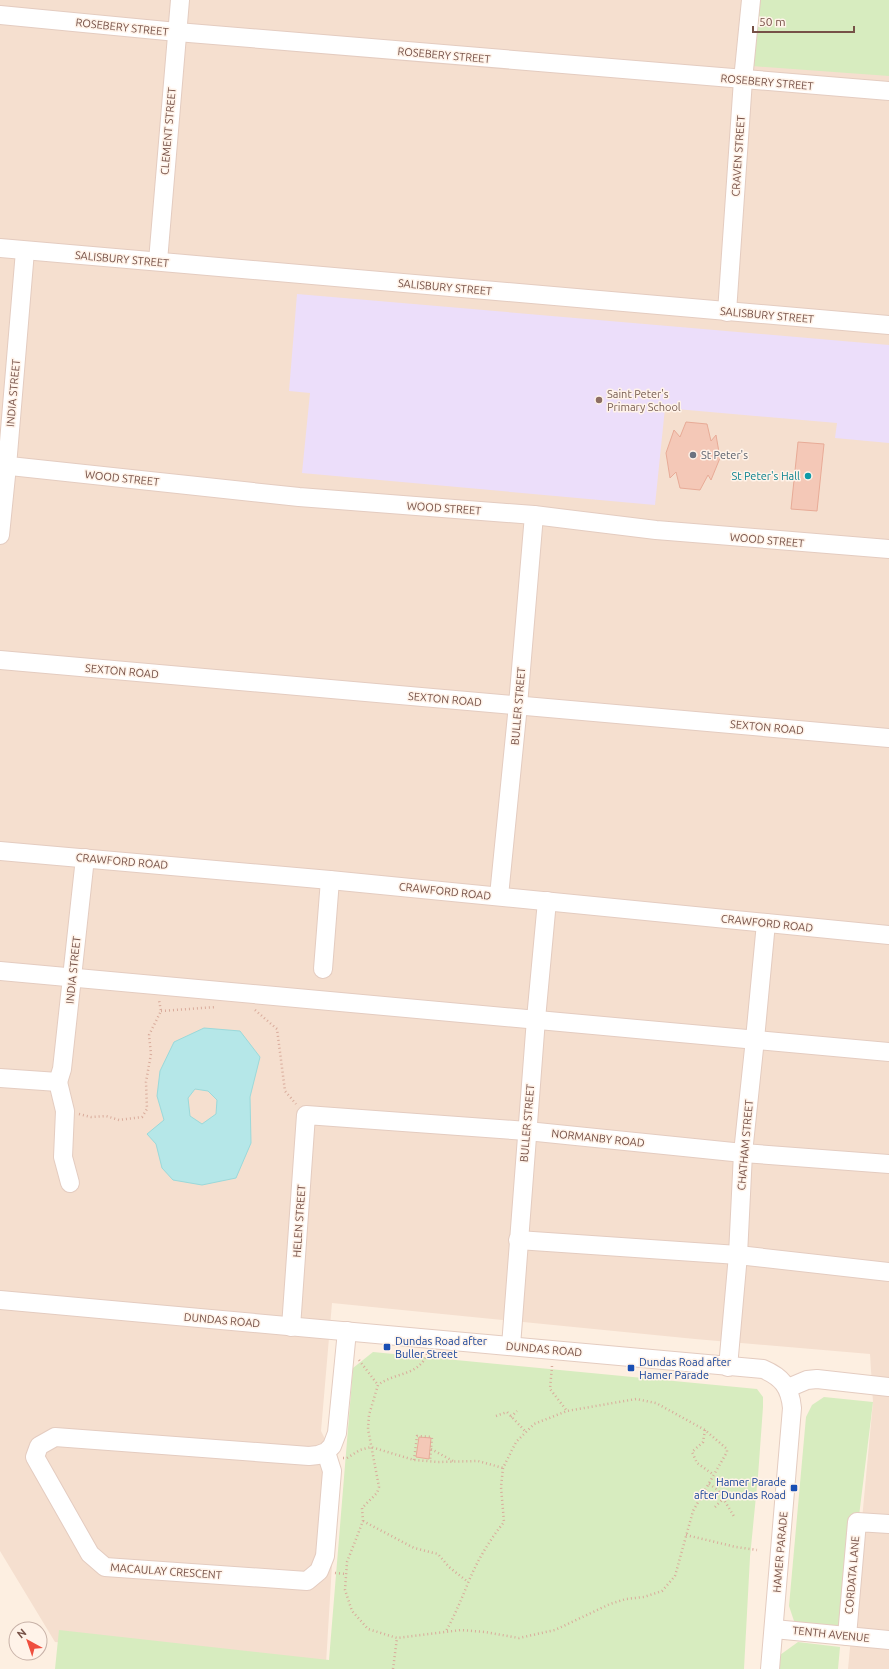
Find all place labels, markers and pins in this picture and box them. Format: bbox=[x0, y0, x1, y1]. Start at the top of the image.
place label: Saint Peter's Primary School bbox=[607, 388, 681, 413]
marker: Saint Peter's Primary School bbox=[594, 395, 604, 405]
place label: St Peter's bbox=[701, 449, 748, 461]
marker: St Peter's bbox=[688, 450, 698, 460]
place label: St Peter's Hall bbox=[731, 470, 800, 482]
marker: St Peter's Hall bbox=[803, 471, 813, 481]
place label: Dundas Road after Buller Street bbox=[395, 1335, 488, 1360]
marker: Dundas Road after Buller Street bbox=[382, 1342, 392, 1352]
place label: Dundas Road after Hamer Parade bbox=[639, 1356, 732, 1381]
marker: Dundas Road after Hamer Parade bbox=[626, 1363, 636, 1373]
place label: Hamer Parade after Dundas Road bbox=[694, 1476, 786, 1501]
marker: Hamer Parade after Dundas Road bbox=[789, 1483, 799, 1493]

